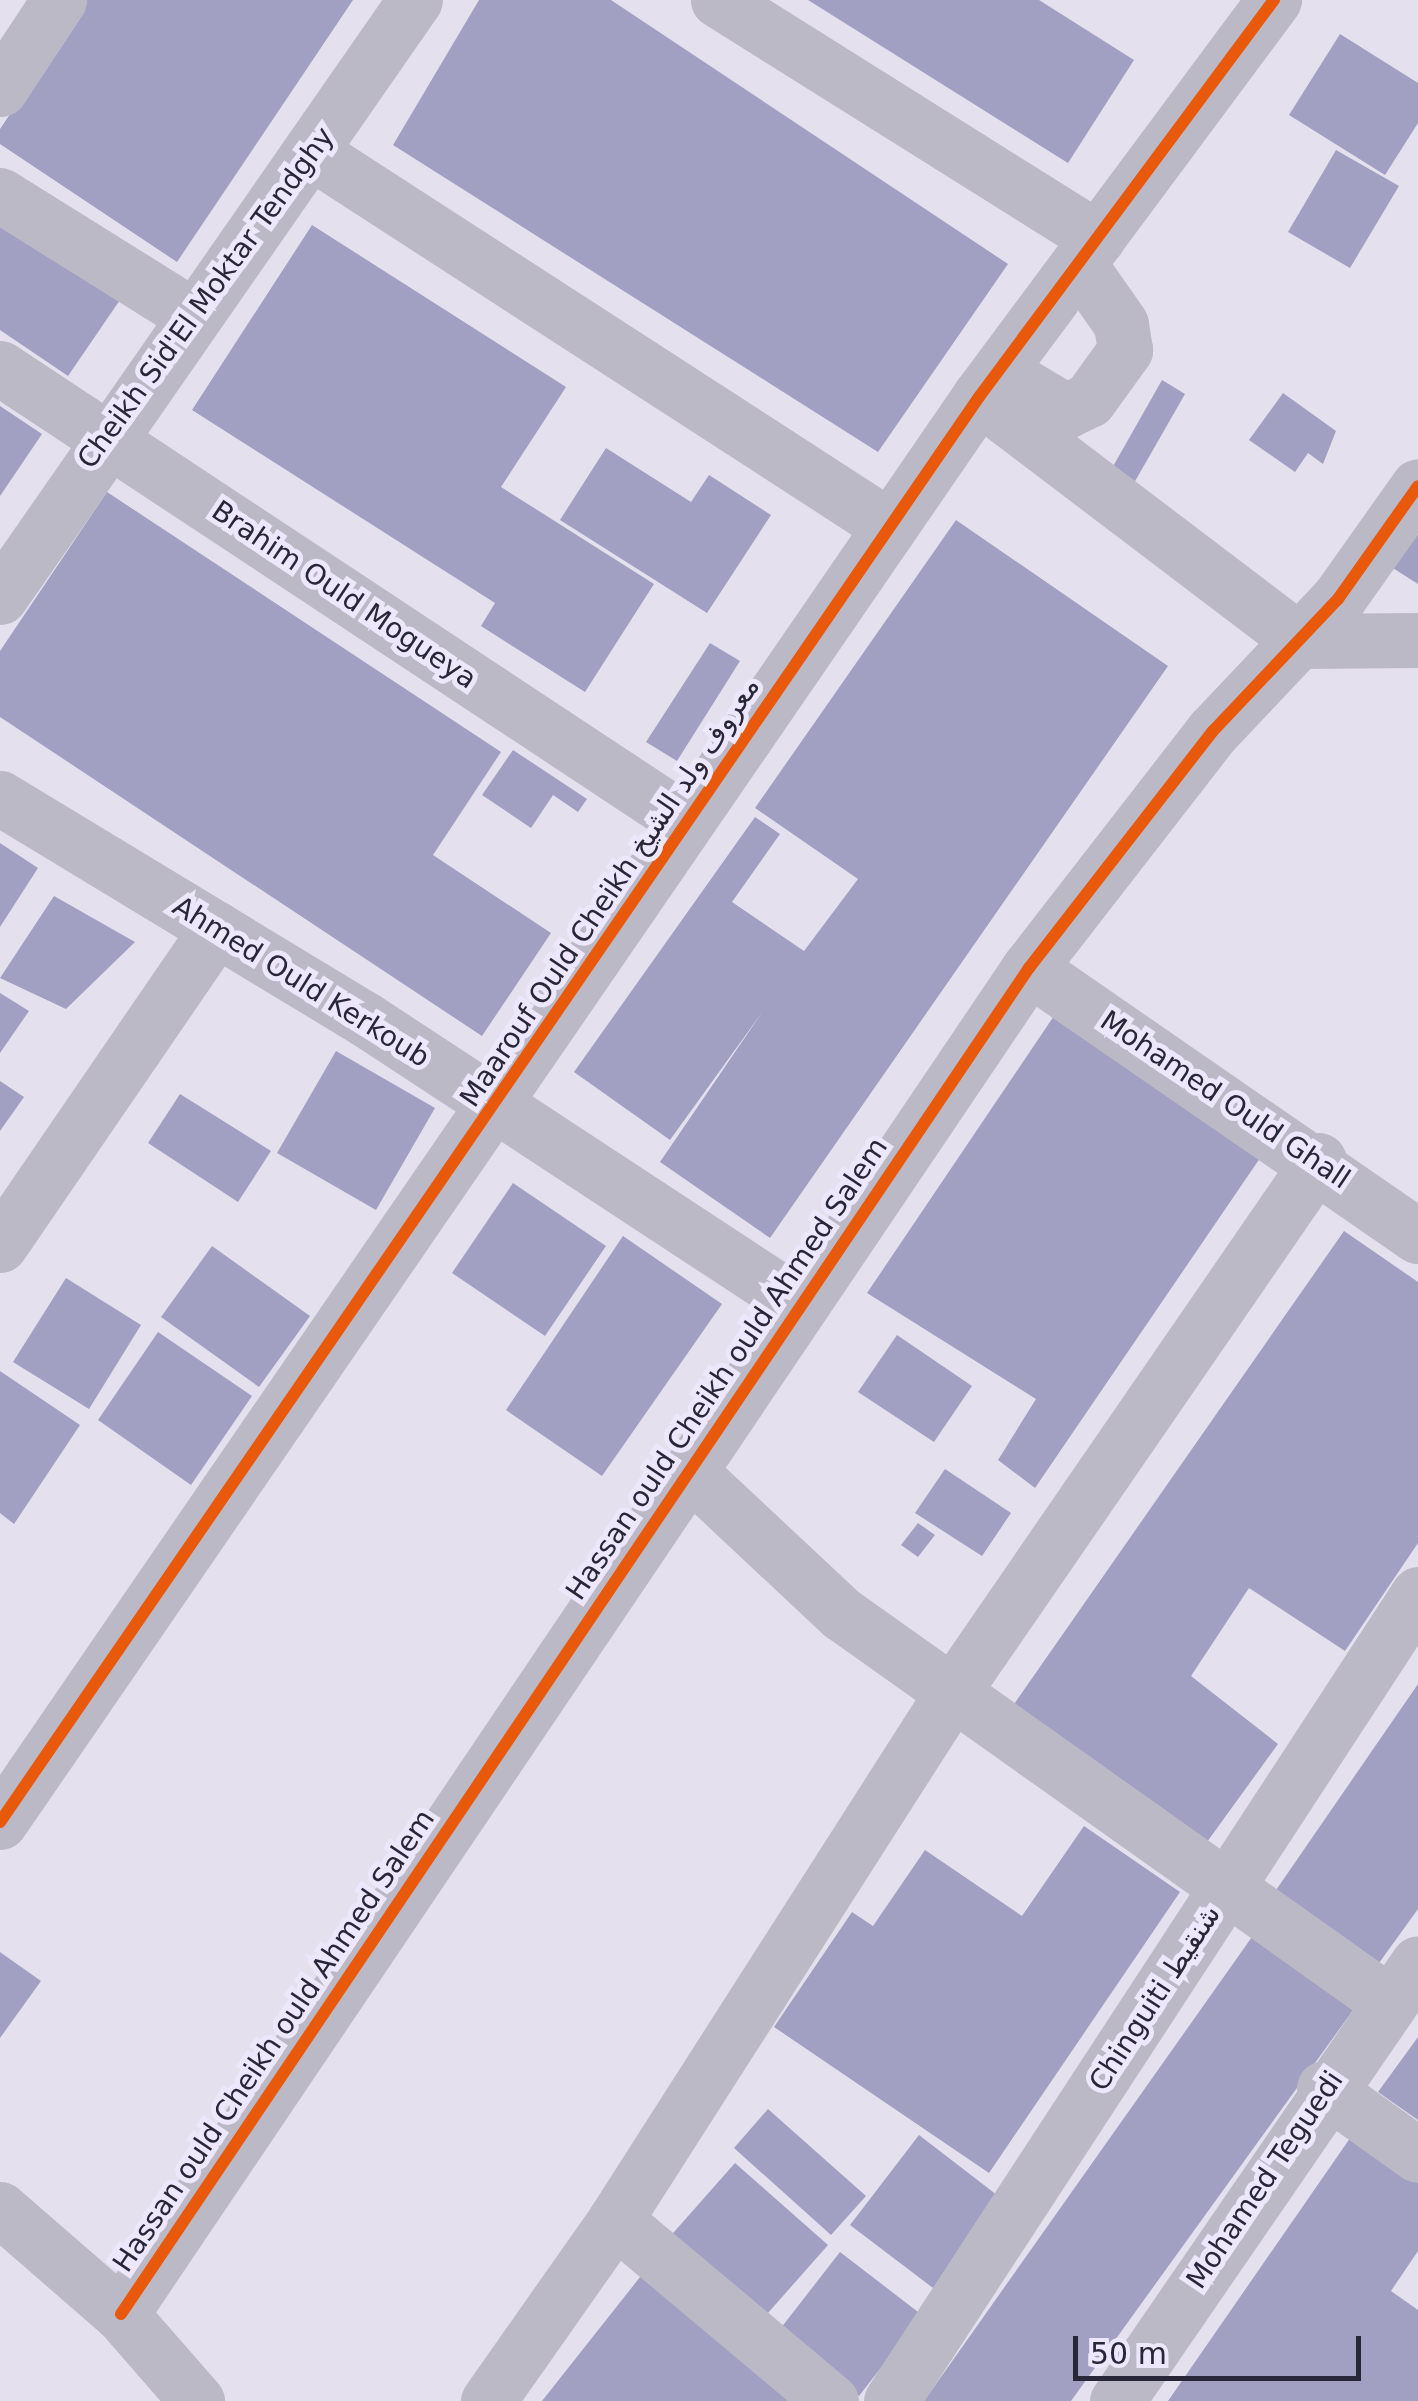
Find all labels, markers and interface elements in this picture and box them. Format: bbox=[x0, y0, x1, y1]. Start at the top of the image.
street label: Cheikh Sid'El Moktar Tendghy bbox=[71, 121, 341, 475]
street label: Brahim Ould Mogueya bbox=[205, 494, 483, 696]
street label: Maarouf Ould Cheikh معروف ولد الشيخ bbox=[453, 671, 767, 1113]
street label: Ahmed Ould Kerkoub bbox=[167, 889, 435, 1075]
street label: Mohamed Ould Ghall bbox=[1094, 1004, 1356, 1196]
street label: Hassan ould Cheikh ould Ahmed Salem bbox=[559, 1131, 895, 1607]
street label: Hassan ould Cheikh ould Ahmed Salem bbox=[106, 1803, 442, 2279]
street label: Chinguiti شنقيط bbox=[1082, 1899, 1228, 2097]
street label: Mohamed Teguedi bbox=[1180, 2065, 1350, 2295]
scale bar bbox=[1078, 2316, 1366, 2378]
text: 50 m bbox=[1090, 2336, 1167, 2371]

